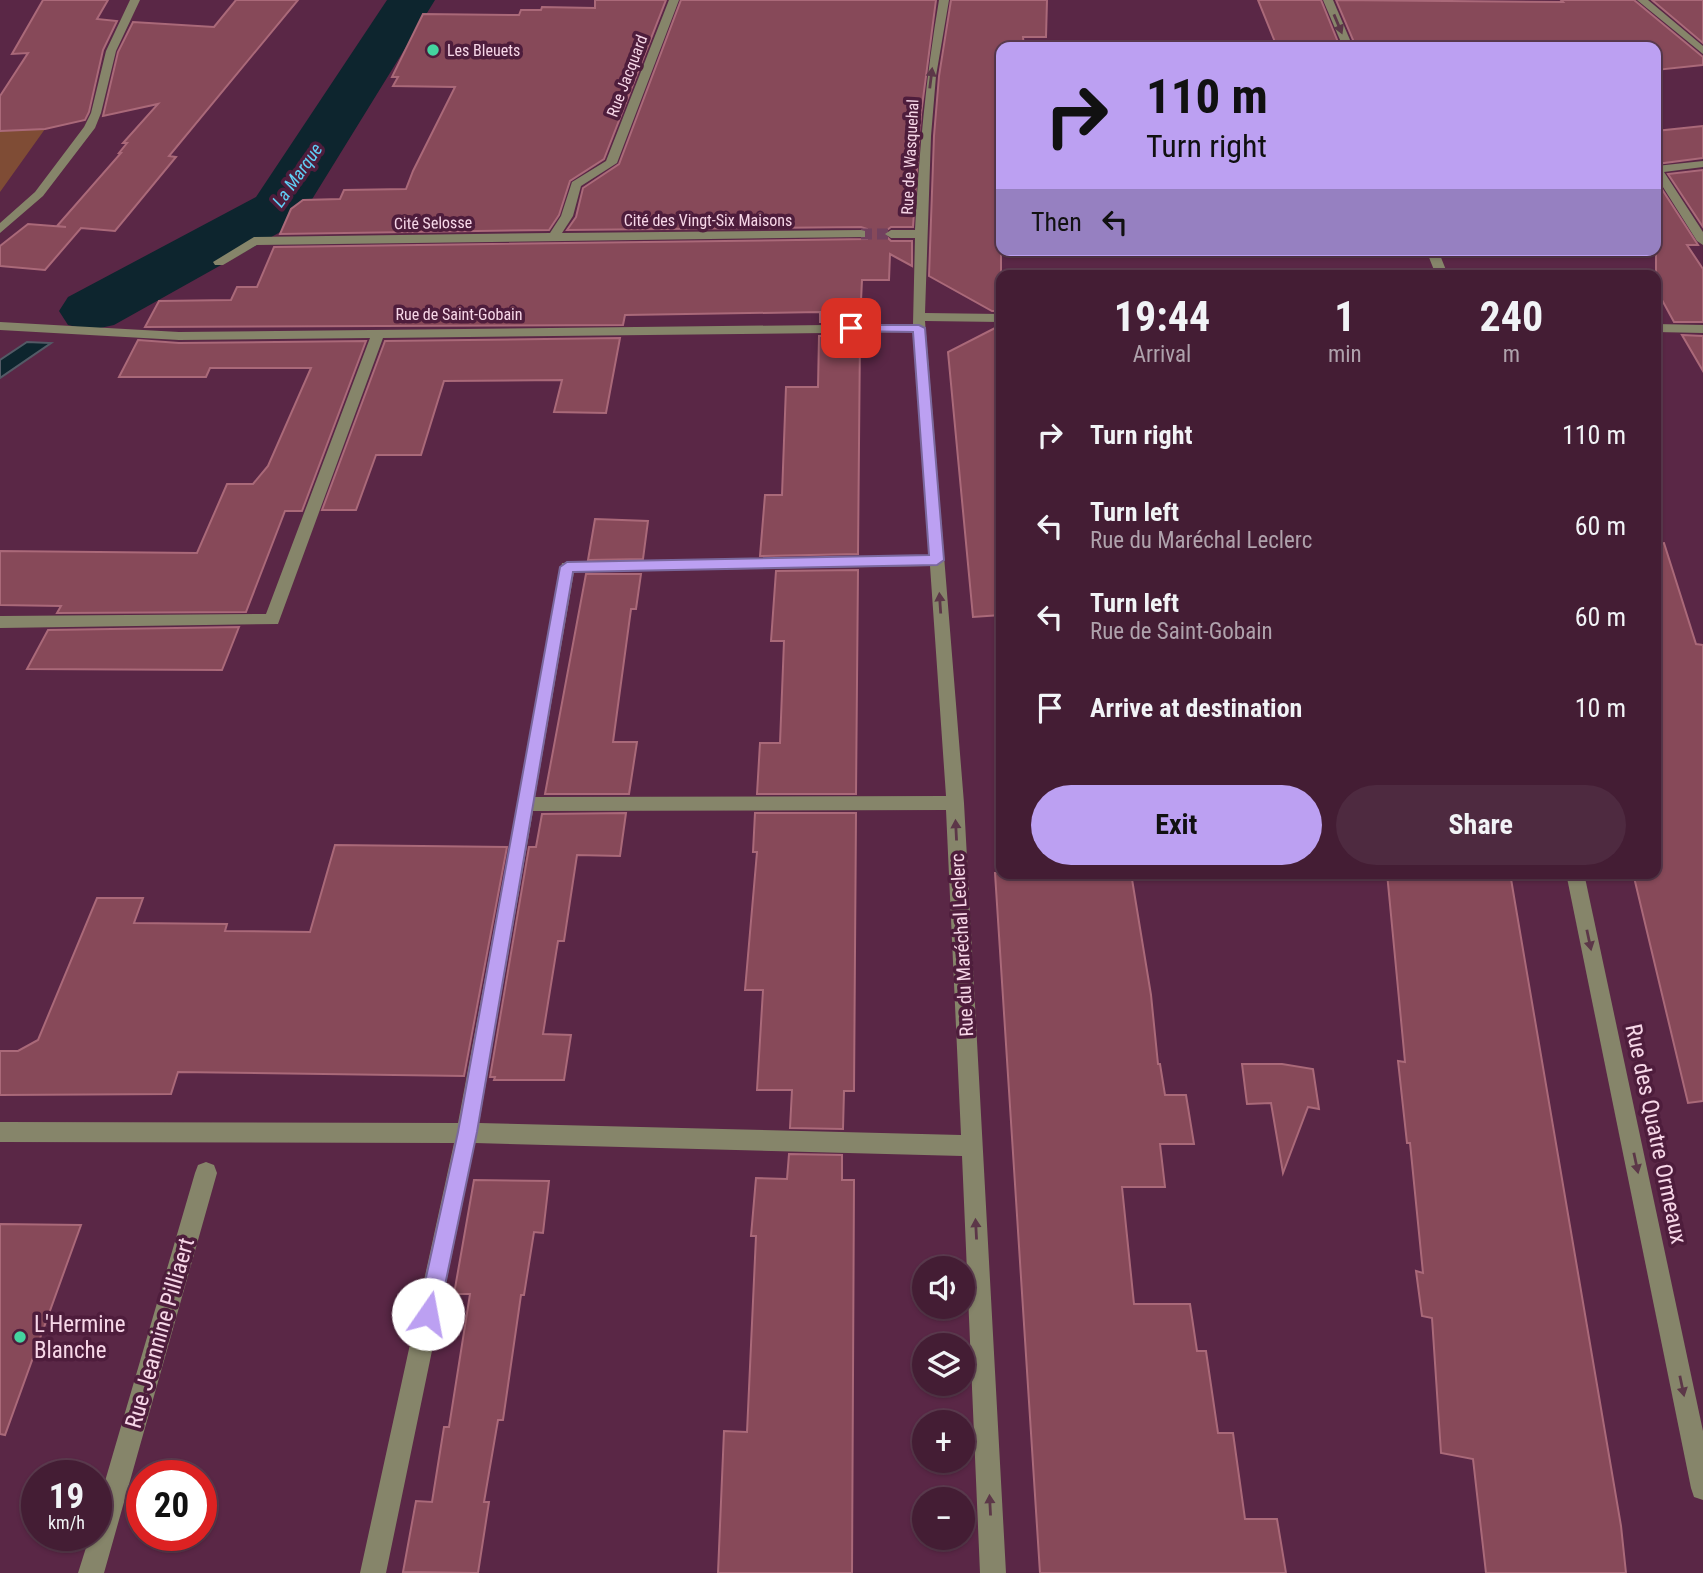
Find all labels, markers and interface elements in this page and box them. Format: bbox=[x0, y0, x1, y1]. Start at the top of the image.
one-way arrow bbox=[1332, 13, 1343, 34]
street label: Rue Jacquard bbox=[603, 32, 651, 120]
place label: Les Bleuets bbox=[447, 41, 520, 60]
marker: Les Bleuets bbox=[425, 42, 441, 58]
one-way arrow bbox=[926, 67, 937, 89]
text: 110 m bbox=[1146, 68, 1268, 125]
icon: right bbox=[1031, 70, 1122, 161]
street label: Rue de Wasquehal bbox=[897, 99, 923, 215]
text: Turn right bbox=[1146, 127, 1267, 165]
water label: La Marque bbox=[268, 139, 326, 211]
icon: left bbox=[1096, 203, 1134, 241]
text: Then bbox=[1031, 207, 1082, 237]
street label: Cité des Vingt-Six Maisons bbox=[624, 211, 792, 230]
street label: Cité Selosse bbox=[394, 213, 472, 233]
text: 19:44 bbox=[1114, 292, 1210, 341]
text: 1 bbox=[1334, 292, 1355, 341]
text: 240 bbox=[1479, 292, 1543, 341]
pin bbox=[821, 298, 881, 358]
street label: Rue de Saint-Gobain bbox=[395, 305, 523, 324]
icon: arrive bbox=[832, 309, 870, 347]
text: Arrival bbox=[1133, 341, 1191, 368]
text: min bbox=[1328, 341, 1362, 368]
text: m bbox=[1503, 341, 1520, 368]
icon: right bbox=[1031, 416, 1069, 454]
text: Turn right bbox=[1090, 420, 1192, 450]
text: 110 m bbox=[1562, 420, 1626, 450]
text: Turn left bbox=[1090, 497, 1179, 527]
icon: left bbox=[1031, 507, 1069, 545]
text: 60 m bbox=[1575, 511, 1626, 541]
text: Rue du Maréchal Leclerc bbox=[1090, 527, 1312, 554]
text: Turn left bbox=[1090, 588, 1179, 618]
one-way arrow bbox=[934, 592, 945, 614]
icon: left bbox=[1031, 598, 1069, 636]
text: 60 m bbox=[1575, 602, 1626, 632]
text: Rue de Saint-Gobain bbox=[1090, 618, 1273, 645]
icon: arrive bbox=[1031, 689, 1069, 727]
text: Arrive at destination bbox=[1090, 693, 1302, 723]
text: 10 m bbox=[1575, 693, 1626, 723]
button: Exit bbox=[1031, 785, 1322, 865]
button: Share bbox=[1336, 785, 1626, 865]
one-way arrow bbox=[951, 819, 962, 841]
street label: Rue du Maréchal Leclerc bbox=[946, 852, 978, 1037]
one-way arrow bbox=[1584, 929, 1595, 951]
street label: Rue des Quatre Ormeaux bbox=[1619, 1022, 1693, 1246]
one-way arrow bbox=[1630, 1152, 1641, 1174]
one-way arrow bbox=[971, 1217, 982, 1239]
street label: Rue Jeannine Pilliaert bbox=[120, 1235, 200, 1431]
map controls bbox=[912, 1256, 975, 1550]
button: sound bbox=[912, 1256, 975, 1319]
position arrow bbox=[391, 1277, 465, 1351]
place label: L'Hermine Blanche bbox=[34, 1311, 126, 1364]
marker: L'Hermine Blanche bbox=[12, 1329, 28, 1345]
button: layers bbox=[912, 1333, 975, 1396]
one-way arrow bbox=[1676, 1375, 1687, 1397]
button: + bbox=[912, 1410, 975, 1473]
speed limit sign: 20 bbox=[126, 1460, 217, 1551]
text: 19 bbox=[49, 1476, 84, 1517]
button: − bbox=[912, 1487, 975, 1550]
one-way arrow bbox=[984, 1494, 995, 1516]
text: km/h bbox=[48, 1512, 85, 1533]

